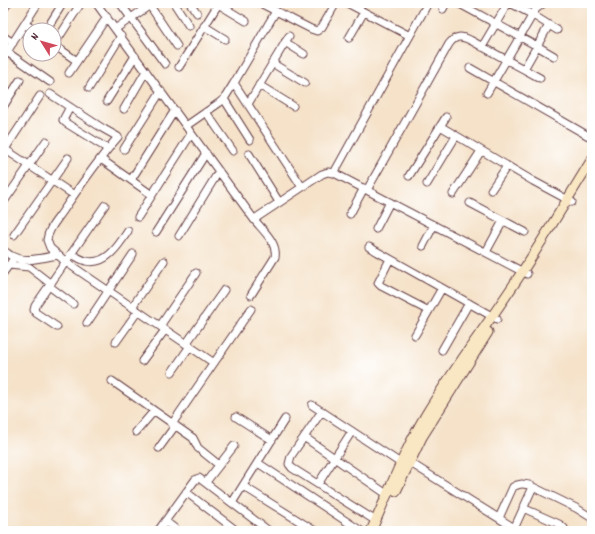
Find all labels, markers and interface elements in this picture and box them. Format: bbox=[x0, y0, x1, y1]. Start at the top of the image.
north arrow bbox=[22, 22, 62, 62]
text: N bbox=[28, 30, 44, 44]

